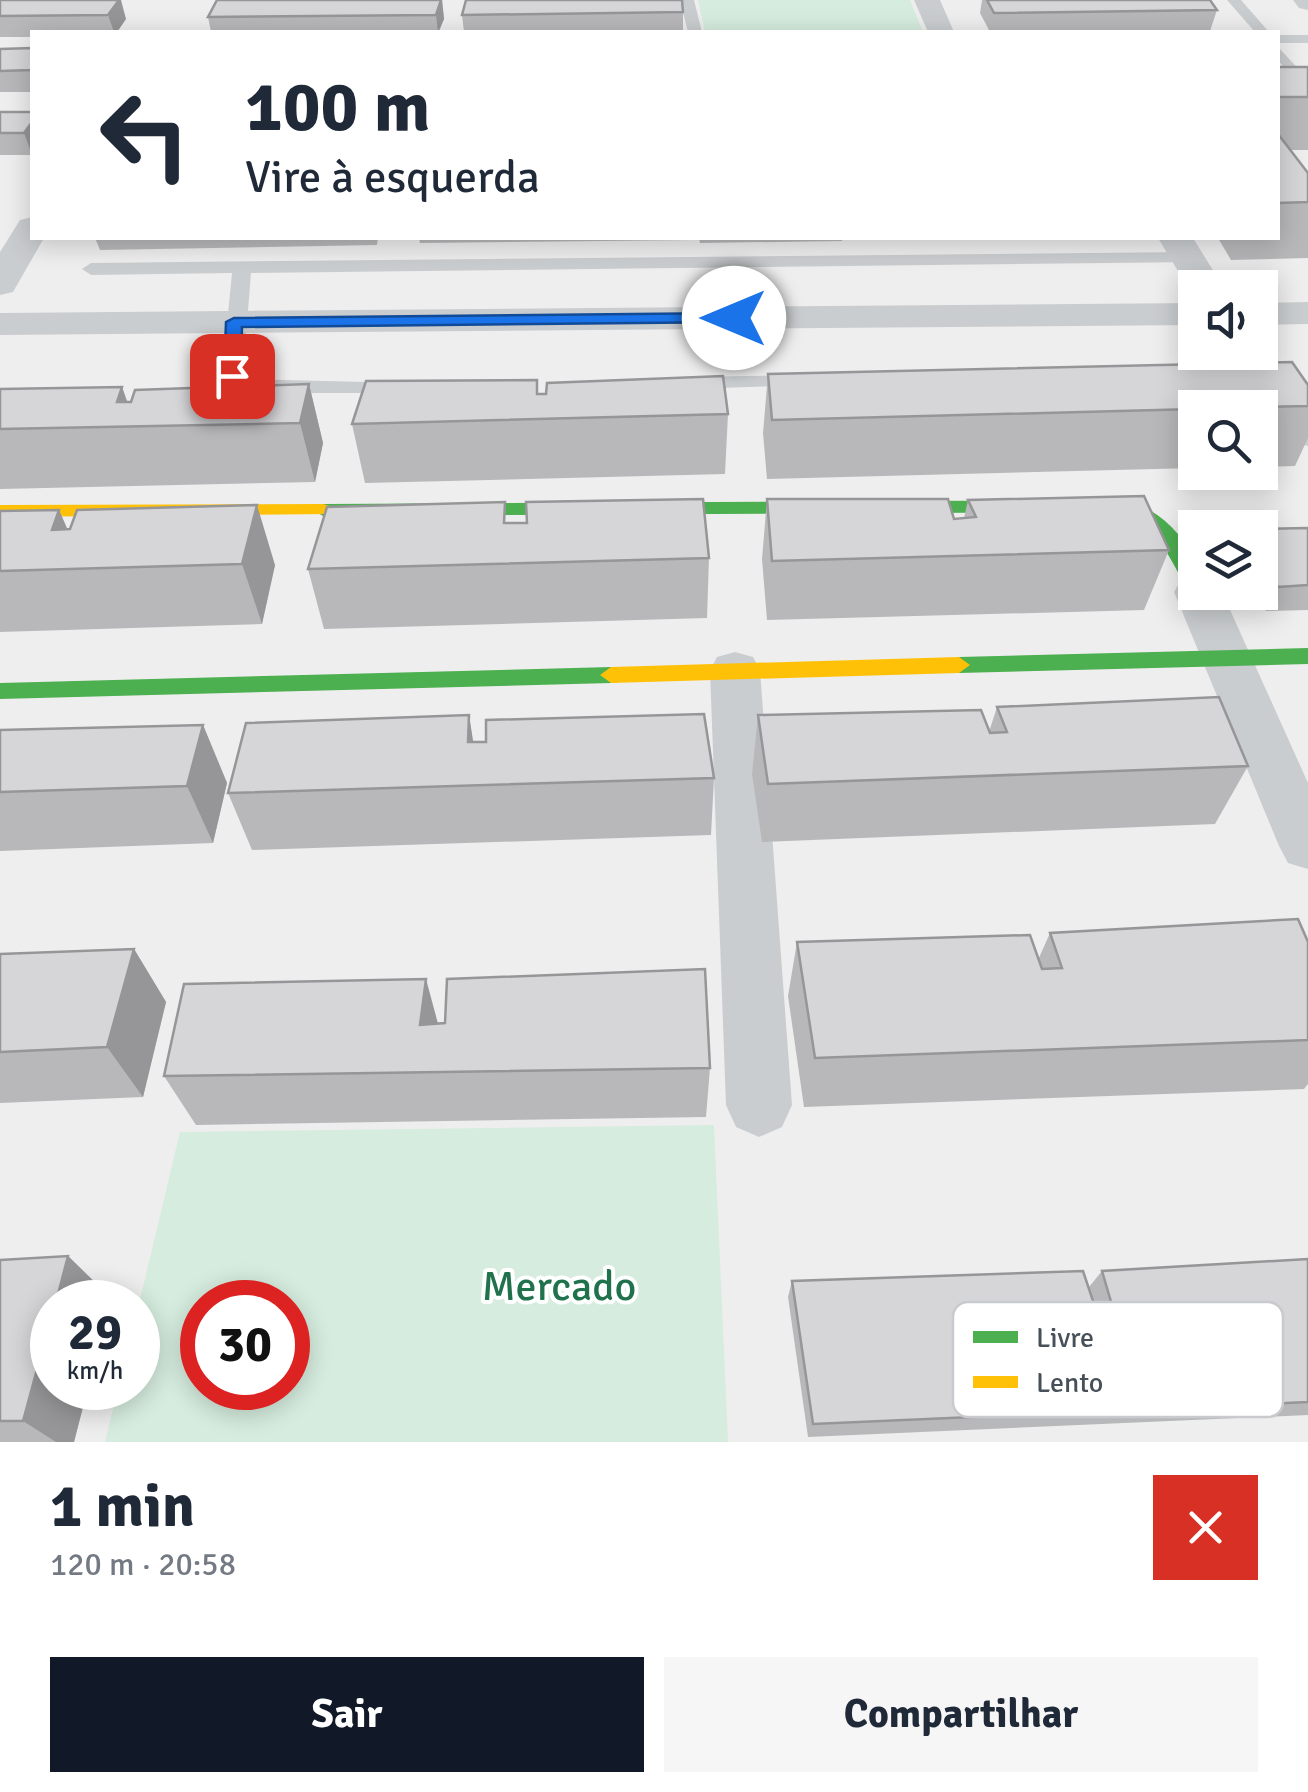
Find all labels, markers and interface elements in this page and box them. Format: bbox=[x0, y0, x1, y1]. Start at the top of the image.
text: 100 m bbox=[245, 64, 430, 150]
icon: left bbox=[80, 70, 210, 200]
text: Vire à esquerda bbox=[245, 150, 540, 205]
position arrow bbox=[682, 266, 786, 370]
map controls bbox=[1178, 270, 1278, 610]
button: sound bbox=[1178, 270, 1278, 370]
pin bbox=[190, 334, 275, 419]
icon: arrive bbox=[205, 349, 260, 404]
button: search bbox=[1178, 390, 1278, 490]
button: layers bbox=[1178, 510, 1278, 610]
park label: Mercado bbox=[482, 1261, 636, 1312]
speed limit sign: 30 bbox=[180, 1280, 310, 1410]
text: 29 bbox=[68, 1302, 122, 1364]
legend bbox=[953, 1302, 1283, 1417]
text: Livre bbox=[1036, 1321, 1094, 1355]
text: km/h bbox=[67, 1355, 123, 1386]
text: Lento bbox=[1036, 1366, 1103, 1400]
text: 1 min bbox=[50, 1470, 195, 1544]
button: close bbox=[1153, 1475, 1258, 1580]
text: 120 m · 20:58 bbox=[50, 1545, 236, 1584]
button: Sair bbox=[50, 1657, 644, 1772]
button: Compartilhar bbox=[664, 1657, 1258, 1772]

